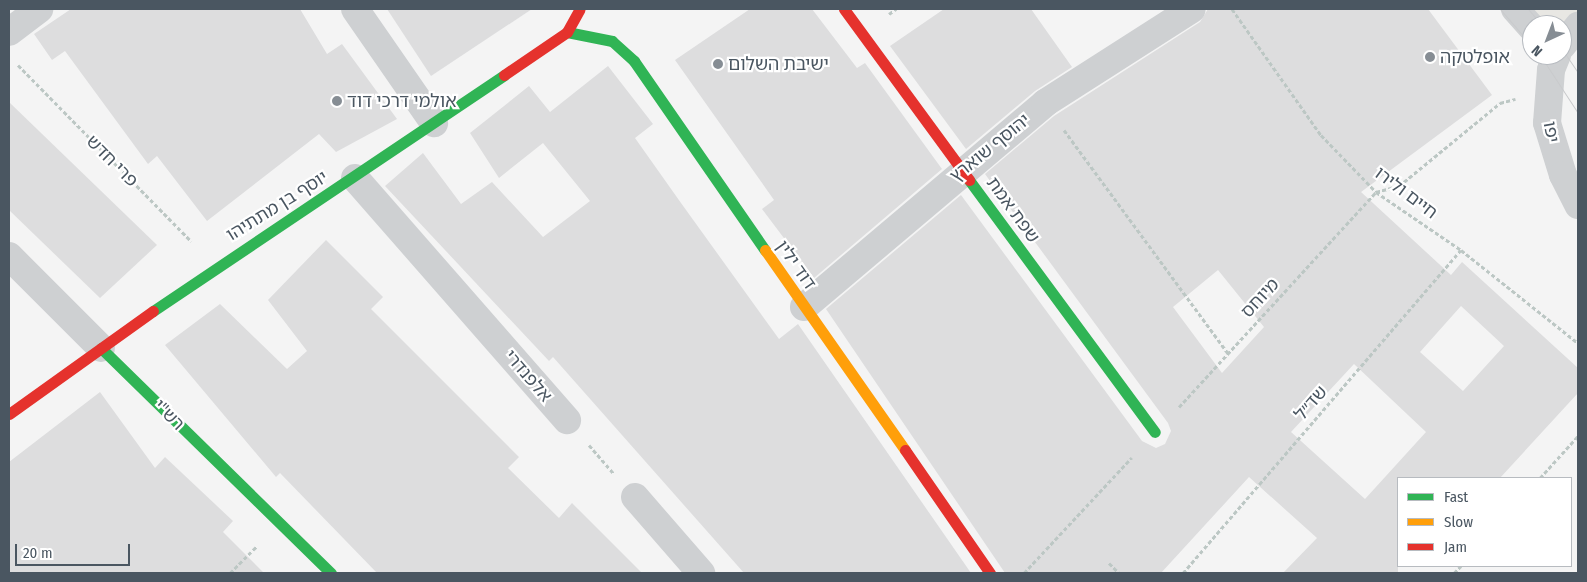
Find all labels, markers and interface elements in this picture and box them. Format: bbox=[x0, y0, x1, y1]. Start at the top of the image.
north arrow bbox=[1522, 15, 1572, 65]
text: N bbox=[1528, 42, 1546, 60]
place label: אופלטקה bbox=[1440, 46, 1510, 68]
marker: אופלטקה bbox=[1424, 51, 1436, 63]
place label: ישיבת השלום bbox=[728, 53, 829, 75]
marker: ישיבת השלום bbox=[712, 58, 724, 70]
place label: אולמי דרכי דוד bbox=[347, 90, 457, 112]
marker: אולמי דרכי דוד bbox=[331, 95, 343, 107]
street label: יהוסף שוארץ bbox=[946, 109, 1034, 187]
street label: יפו bbox=[1539, 120, 1563, 144]
street label: פרי חדש bbox=[82, 131, 142, 191]
street label: חיים ולירו bbox=[1370, 162, 1442, 224]
street label: יוסף בן מתתיהו bbox=[222, 166, 332, 246]
street label: שפת אמת bbox=[982, 173, 1044, 247]
street label: דוד ילין bbox=[771, 236, 821, 294]
street label: מיוחס bbox=[1236, 274, 1284, 322]
street label: אלפנדרי bbox=[500, 346, 556, 406]
street label: שד״ל bbox=[1290, 381, 1332, 425]
street label: רש"י bbox=[149, 395, 189, 435]
legend bbox=[1397, 477, 1572, 567]
text: Fast bbox=[1444, 488, 1468, 506]
text: Slow bbox=[1444, 513, 1473, 531]
scale bar bbox=[18, 534, 132, 566]
text: Jam bbox=[1444, 538, 1467, 556]
text: 20 m bbox=[23, 544, 53, 562]

